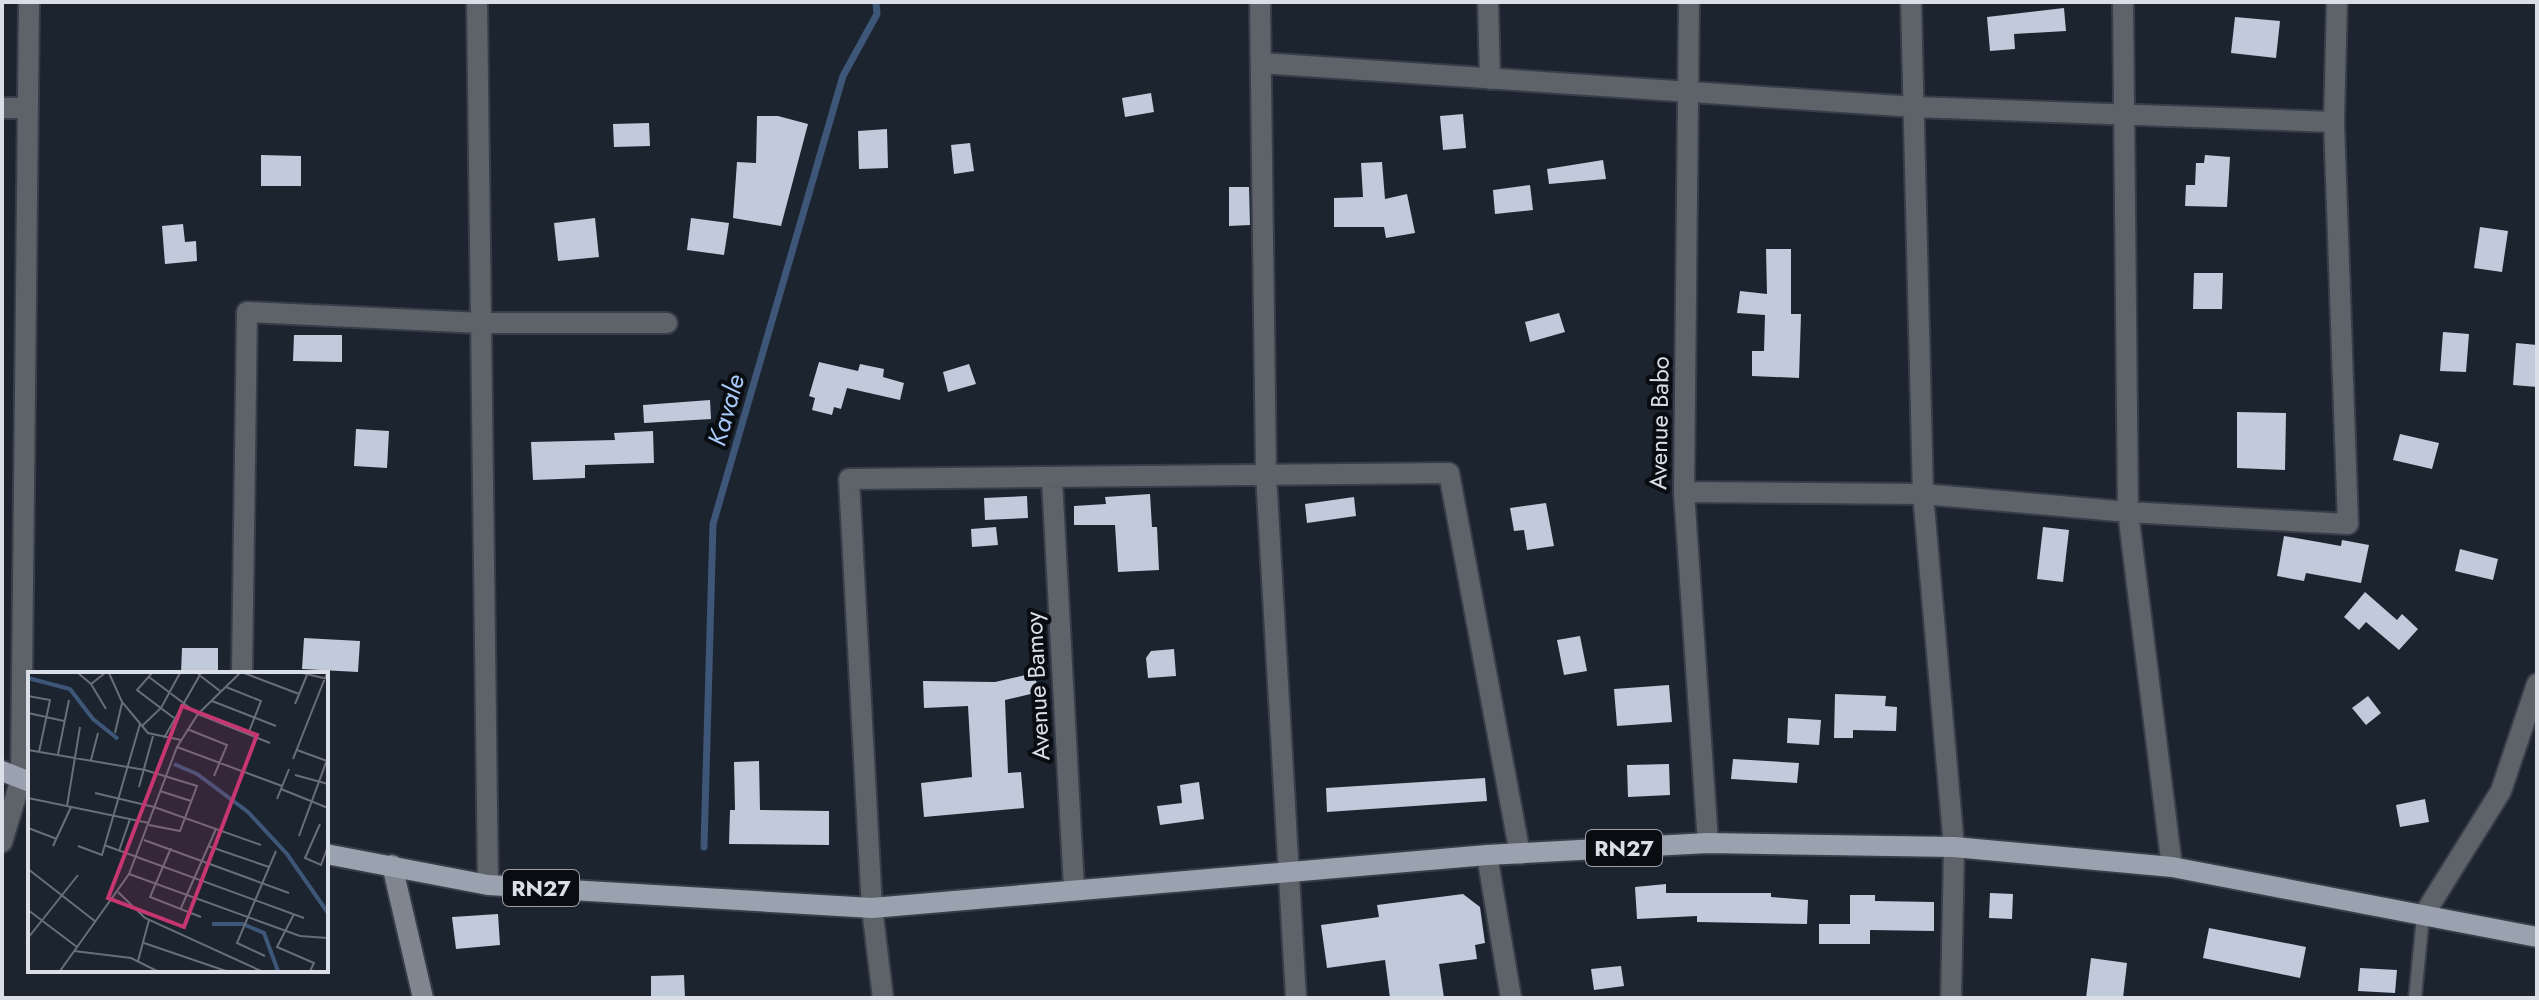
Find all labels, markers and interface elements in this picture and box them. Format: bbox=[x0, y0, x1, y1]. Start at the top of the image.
street label: Avenue Babo bbox=[1640, 356, 1678, 490]
water label: Kavale bbox=[698, 370, 754, 450]
street label: Avenue Bamoy bbox=[1016, 610, 1058, 761]
inset map bbox=[28, 672, 328, 972]
road number: RN27 bbox=[1586, 830, 1662, 866]
road number: RN27 bbox=[503, 870, 579, 906]

